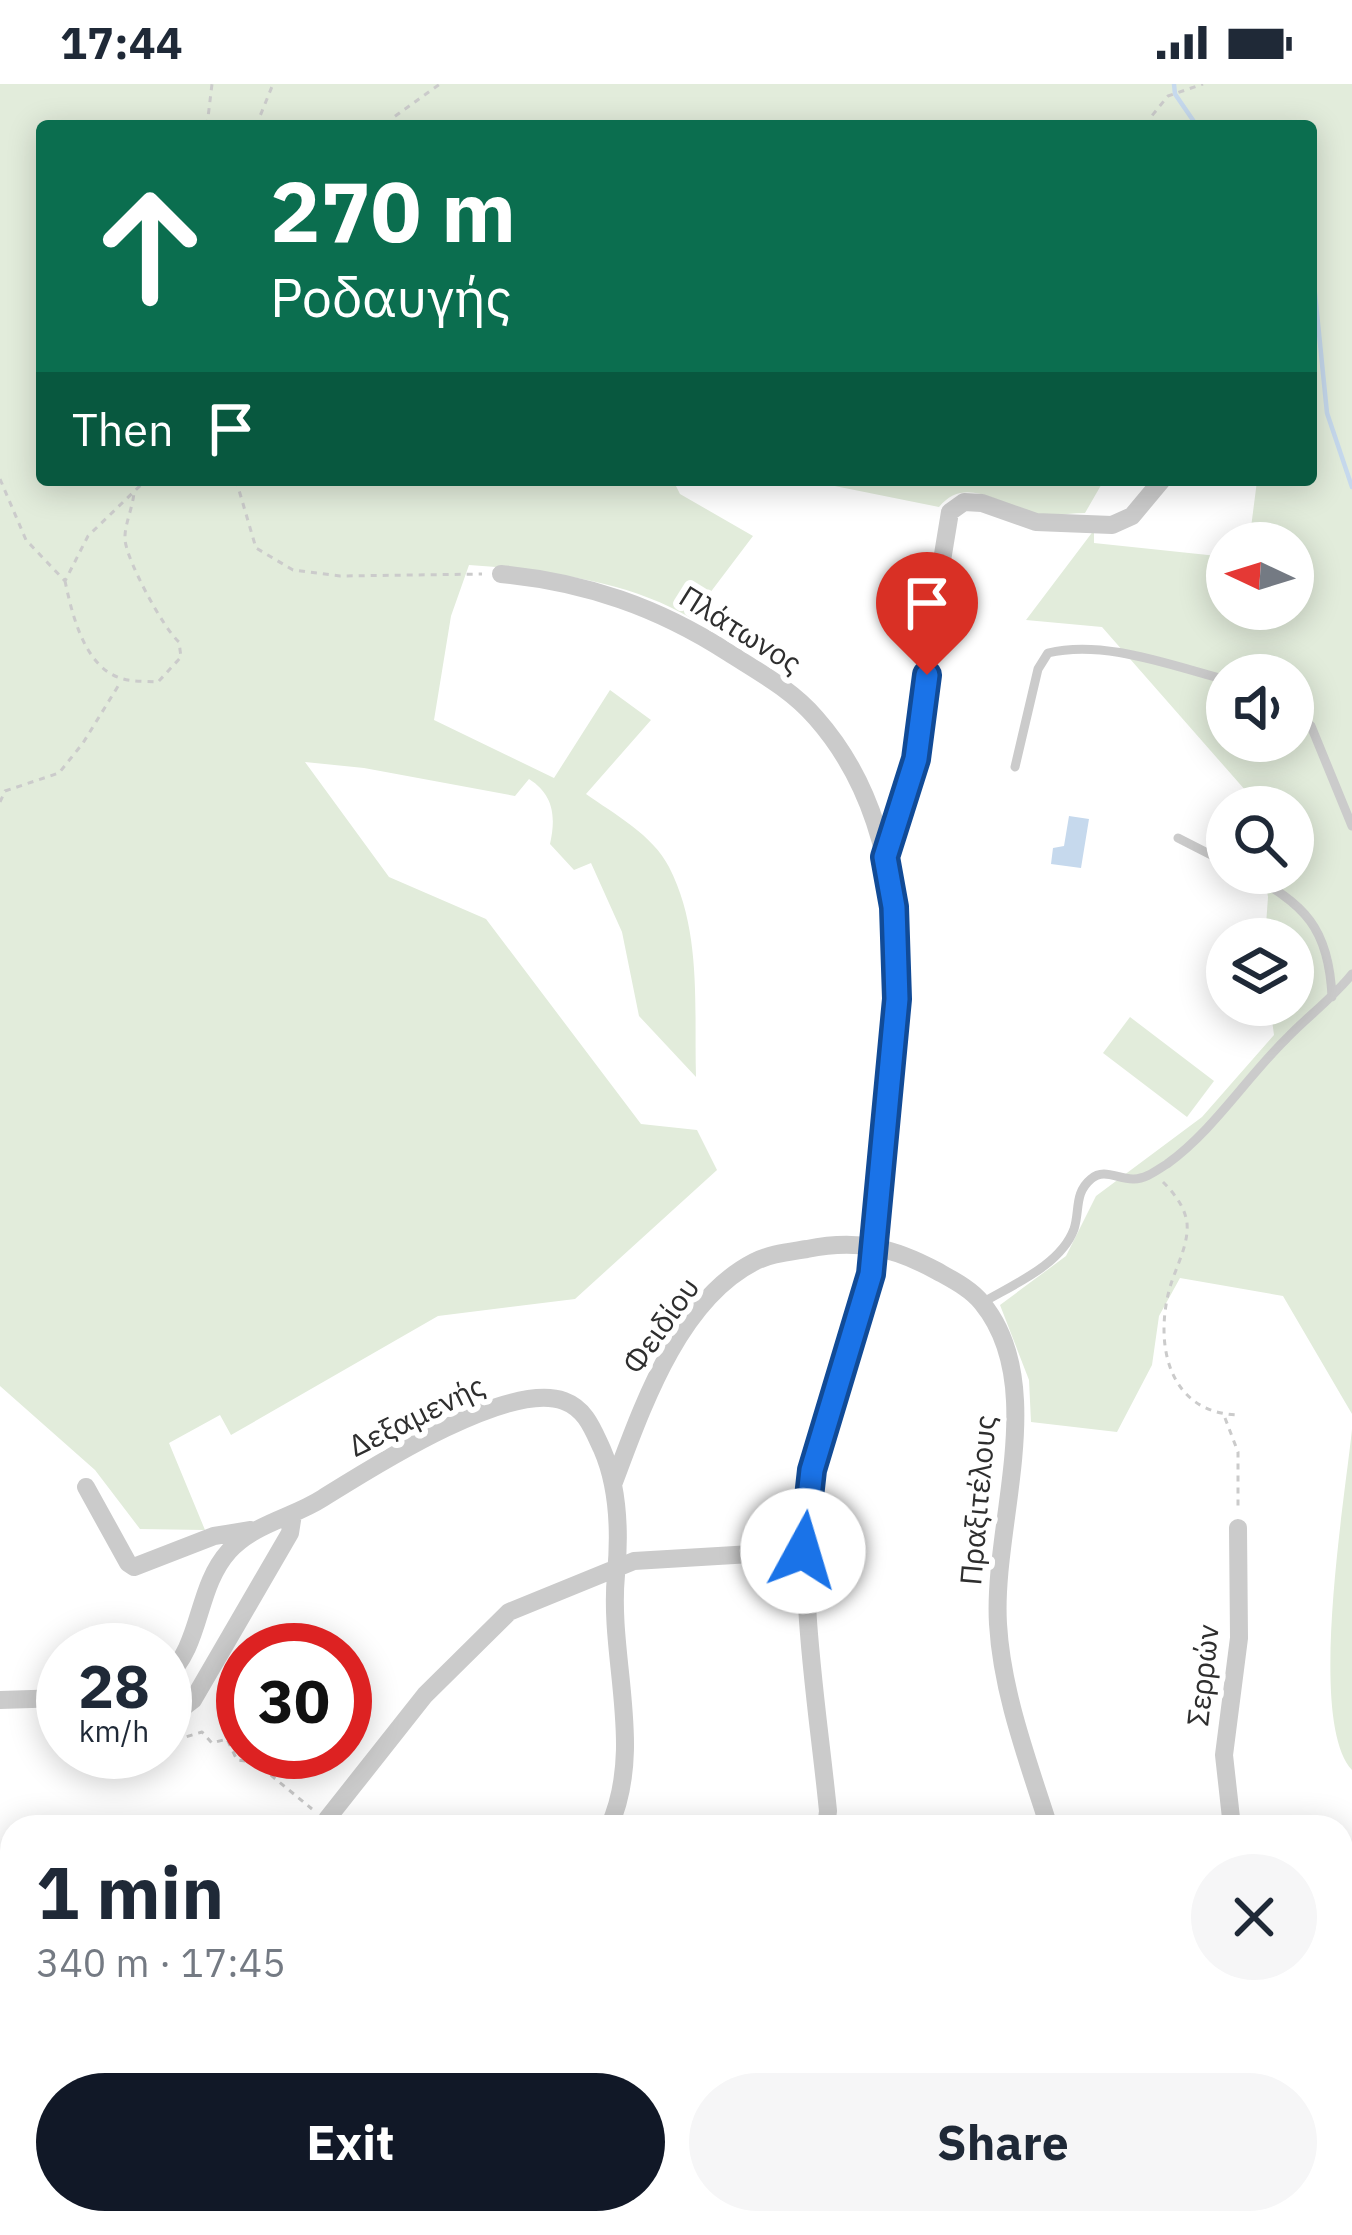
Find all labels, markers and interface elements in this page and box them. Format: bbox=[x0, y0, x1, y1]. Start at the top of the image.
text: 17:44 bbox=[60, 13, 183, 71]
text: 270 m bbox=[270, 156, 516, 265]
icon: ahead bbox=[72, 168, 228, 324]
text: Ροδαυγής bbox=[270, 262, 512, 332]
icon: arrive bbox=[198, 396, 264, 462]
text: Then bbox=[72, 400, 174, 458]
north arrow bbox=[1206, 522, 1314, 630]
map controls bbox=[1206, 522, 1314, 1026]
pin bbox=[876, 552, 978, 675]
icon: arrive bbox=[894, 570, 960, 636]
street label: Πλάτωνος bbox=[672, 576, 810, 682]
button: sound bbox=[1206, 654, 1314, 762]
button: search bbox=[1206, 786, 1314, 894]
button: layers bbox=[1206, 918, 1314, 1026]
street label: Φειδίου bbox=[613, 1269, 707, 1381]
street label: Δεξαμενής bbox=[341, 1365, 491, 1465]
street label: Πραξιτέλους bbox=[950, 1413, 1004, 1587]
position arrow bbox=[740, 1488, 866, 1614]
street label: Σερρών bbox=[1177, 1622, 1227, 1728]
speed limit sign: 30 bbox=[216, 1623, 372, 1779]
text: 28 bbox=[78, 1646, 150, 1725]
text: km/h bbox=[79, 1711, 149, 1750]
text: 1 min bbox=[36, 1845, 224, 1939]
button: close bbox=[1191, 1854, 1317, 1980]
text: 340 m · 17:45 bbox=[36, 1937, 286, 1988]
button: Exit bbox=[36, 2073, 665, 2211]
button: Share bbox=[689, 2073, 1317, 2211]

